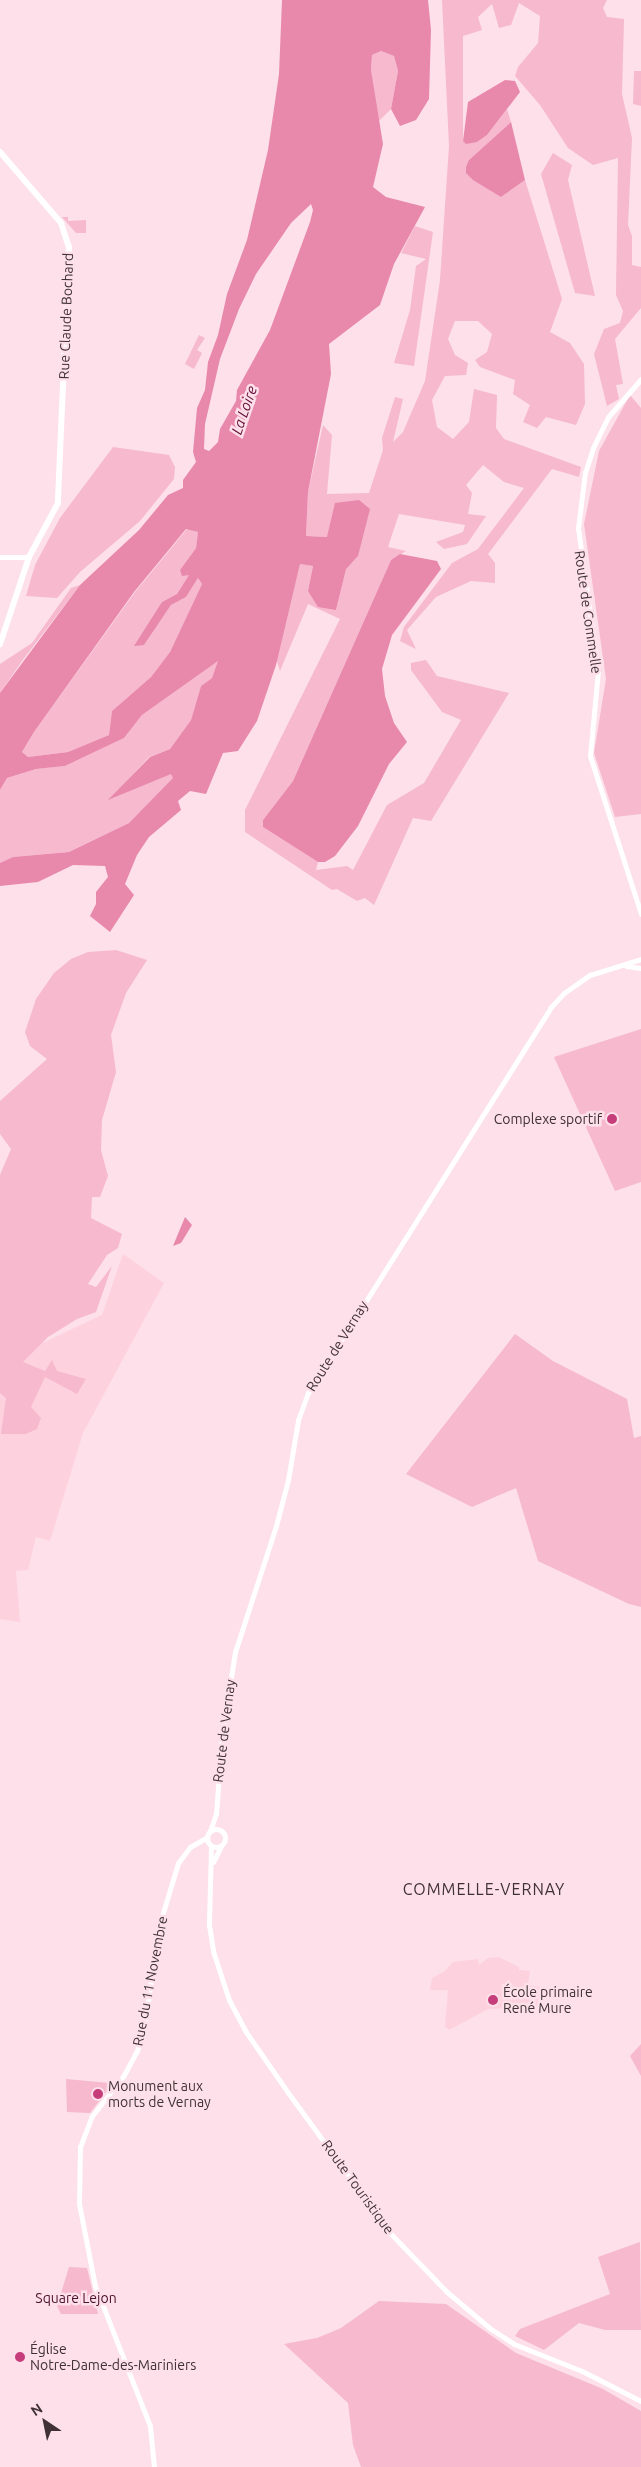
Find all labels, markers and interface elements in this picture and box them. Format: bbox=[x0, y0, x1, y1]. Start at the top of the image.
street label: Rue Claude Bochard bbox=[55, 252, 77, 380]
water label: La Loire bbox=[227, 383, 261, 437]
street label: Route de Commelle bbox=[571, 549, 605, 675]
place label: Complexe sportif bbox=[494, 1111, 602, 1127]
marker: Complexe sportif bbox=[606, 1113, 618, 1125]
street label: Route de Vernay bbox=[302, 1298, 372, 1394]
street label: Route de Vernay bbox=[209, 1678, 239, 1784]
district label: COMMELLE-VERNAY bbox=[401, 1879, 567, 1899]
street label: Rue du 11 Novembre bbox=[129, 1915, 171, 2047]
place label: École primaire René Mure bbox=[503, 1984, 593, 2016]
marker: École primaire René Mure bbox=[487, 1994, 499, 2006]
place label: Monument aux morts de Vernay bbox=[108, 2078, 211, 2110]
marker: Monument aux morts de Vernay bbox=[92, 2088, 104, 2100]
street label: Route Touristique bbox=[318, 2137, 398, 2237]
park label: Square Lejon bbox=[35, 2290, 117, 2306]
place label: Église Notre-Dame-des-Mariniers bbox=[30, 2341, 196, 2374]
marker: Église Notre-Dame-des-Mariniers bbox=[14, 2351, 26, 2363]
north arrow bbox=[20, 2397, 70, 2447]
text: N bbox=[28, 2400, 45, 2419]

